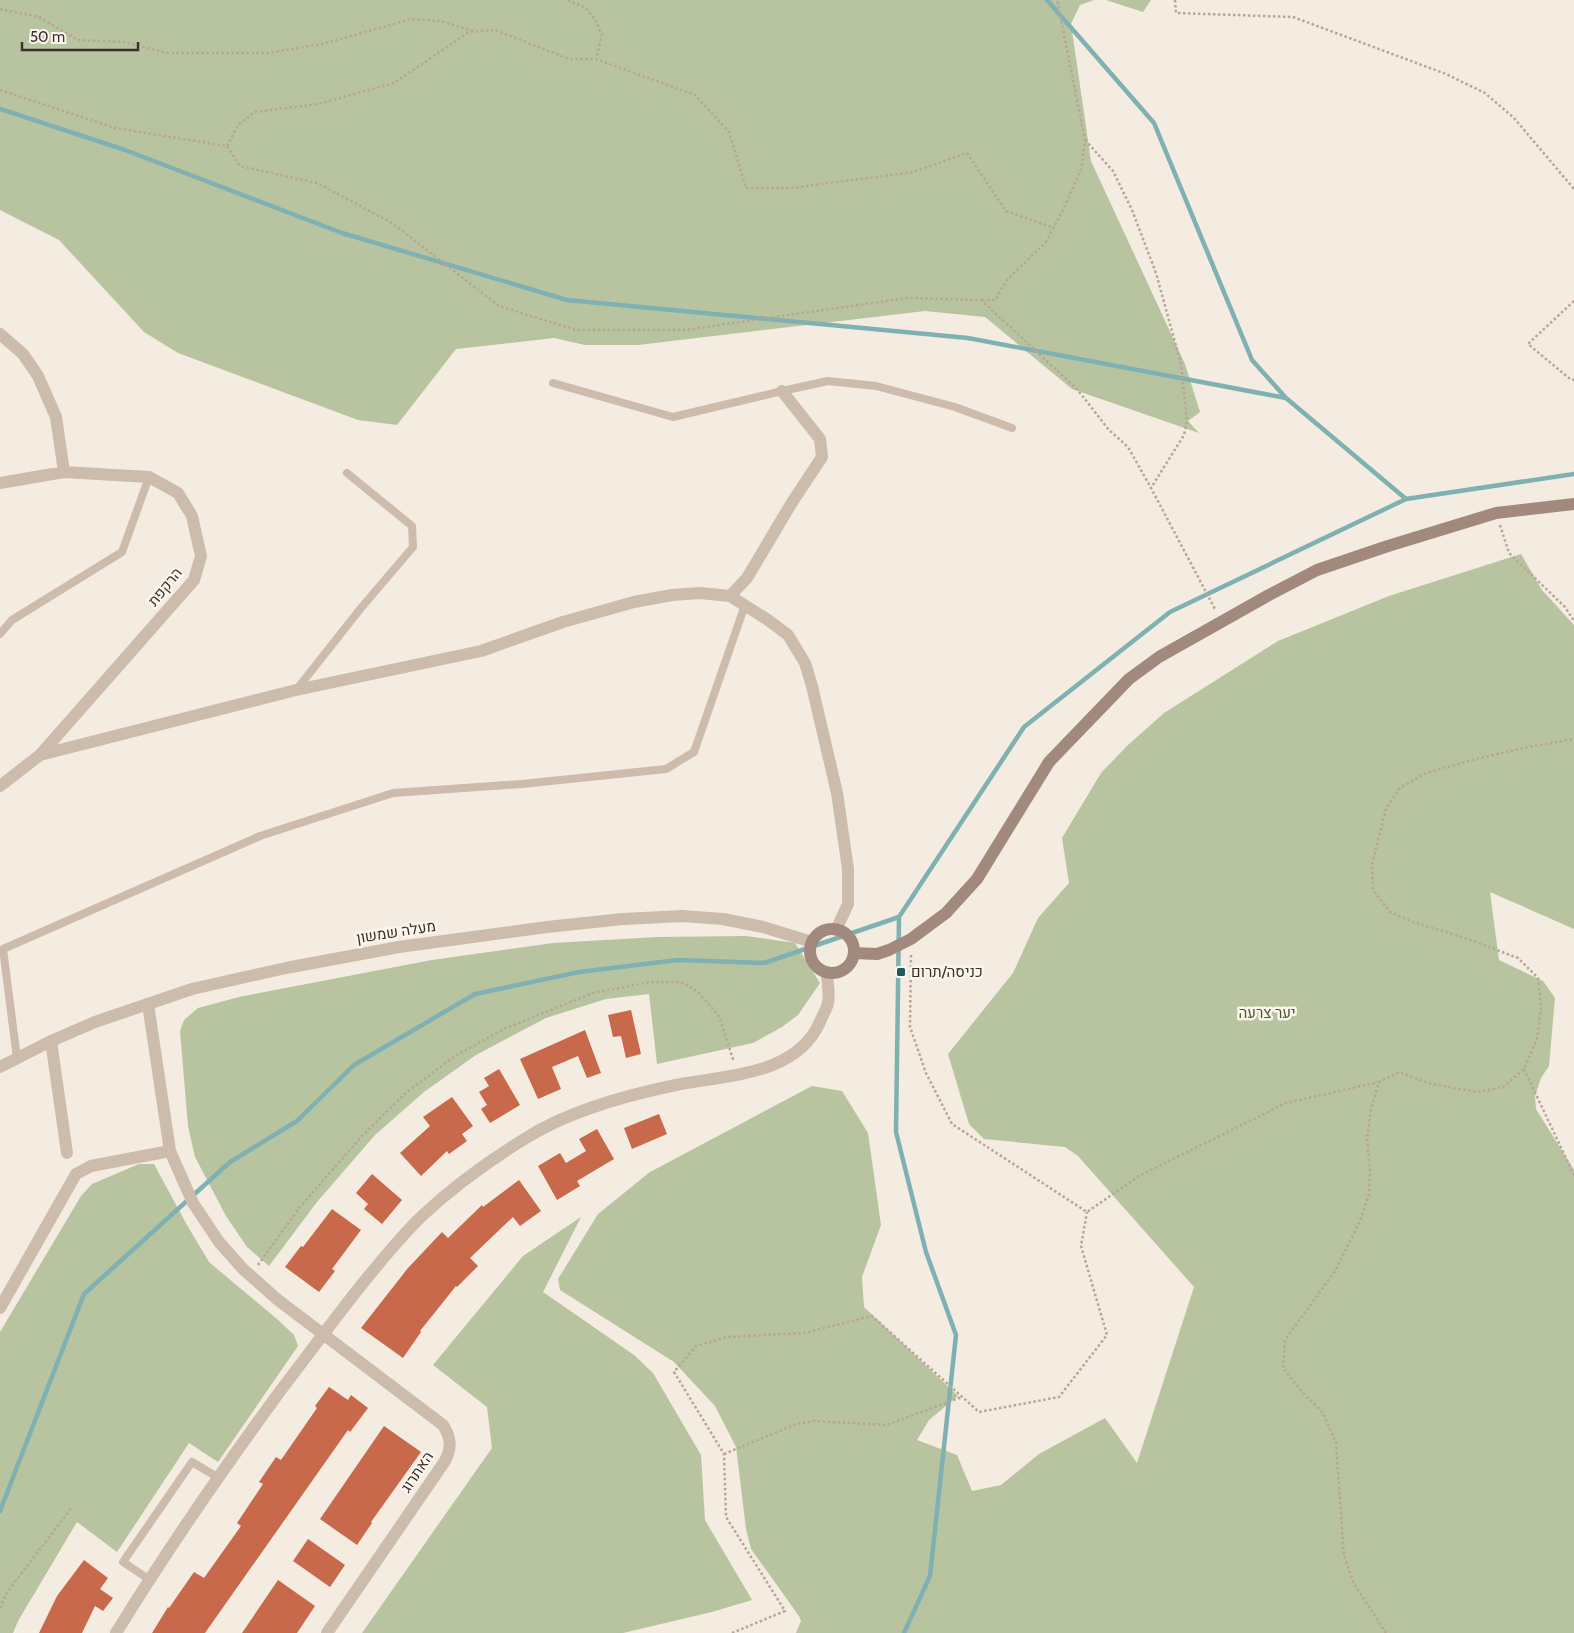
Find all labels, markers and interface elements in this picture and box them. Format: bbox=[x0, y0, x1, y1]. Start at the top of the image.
scale bar bbox=[22, 20, 139, 52]
text: 50 m bbox=[30, 28, 65, 46]
street label: הרקפת bbox=[144, 564, 186, 610]
street label: מעלה שמשון bbox=[355, 917, 437, 947]
place label: כניסה/תרום bbox=[911, 963, 983, 981]
marker: כניסה/תרום bbox=[895, 966, 907, 978]
park label: יער צרעה bbox=[1239, 1004, 1296, 1022]
street label: האתרוג bbox=[397, 1448, 437, 1496]

